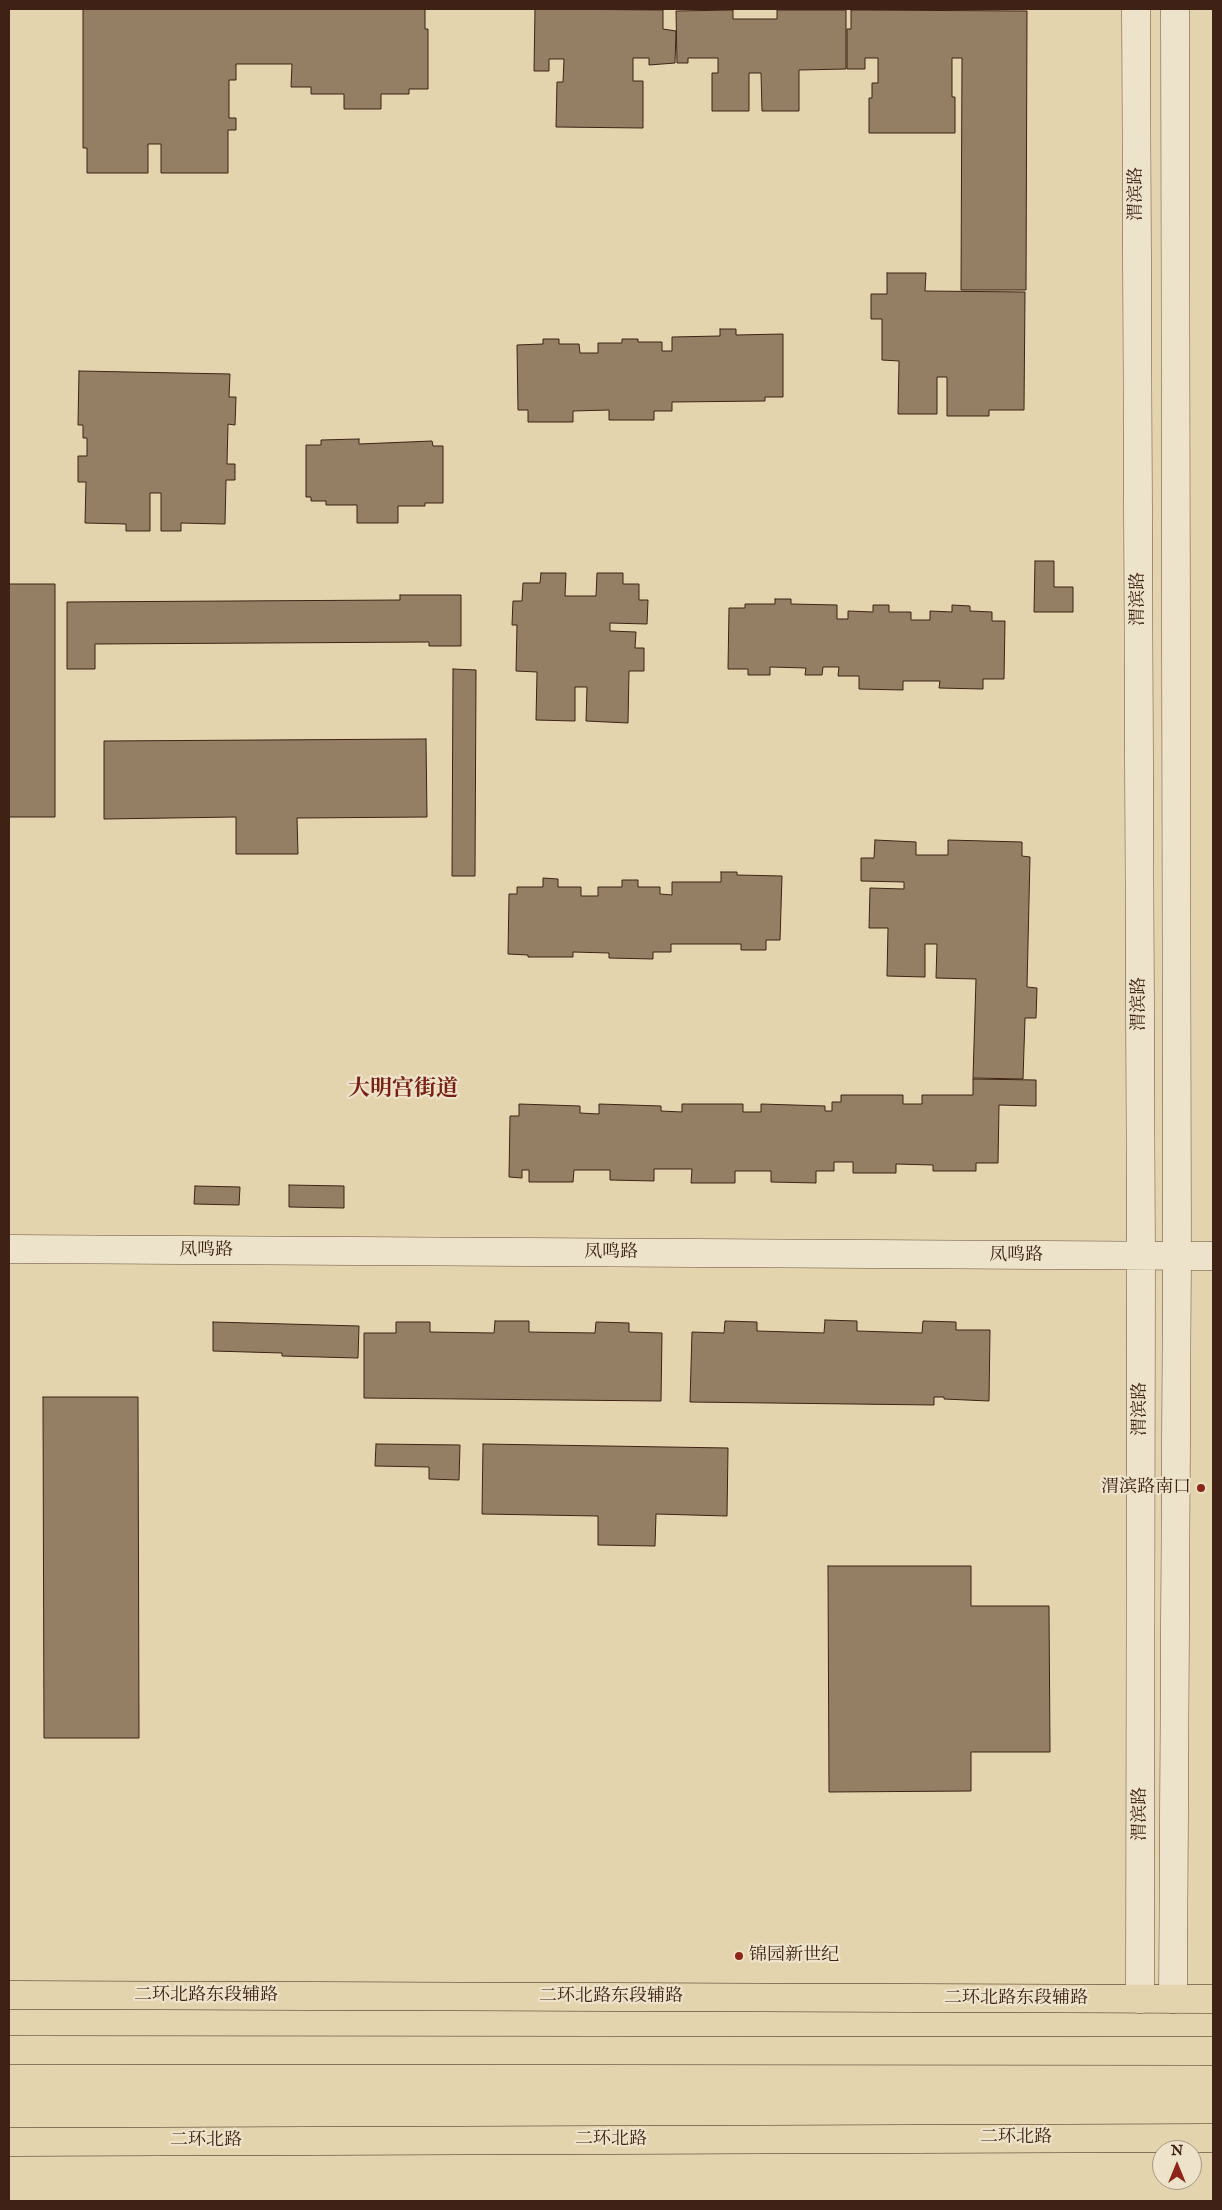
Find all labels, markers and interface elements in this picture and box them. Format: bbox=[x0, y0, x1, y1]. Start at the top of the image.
street label: 渭滨路 bbox=[1126, 167, 1148, 221]
street label: 渭滨路 bbox=[1128, 572, 1150, 626]
street label: 渭滨路 bbox=[1129, 977, 1151, 1031]
district label: 大明宫街道 bbox=[348, 1077, 458, 1103]
street label: 凤鸣路 bbox=[179, 1240, 233, 1262]
street label: 凤鸣路 bbox=[584, 1242, 638, 1264]
street label: 凤鸣路 bbox=[989, 1245, 1043, 1267]
street label: 渭滨路 bbox=[1130, 1382, 1152, 1436]
place label: 渭滨路南口 bbox=[1101, 1477, 1191, 1499]
marker: 渭滨路南口 bbox=[1195, 1482, 1207, 1494]
street label: 渭滨路 bbox=[1130, 1787, 1152, 1841]
place label: 锦园新世纪 bbox=[749, 1945, 839, 1967]
marker: 锦园新世纪 bbox=[733, 1950, 745, 1962]
street label: 二环北路东段辅路 bbox=[134, 1985, 278, 2007]
street label: 二环北路东段辅路 bbox=[539, 1986, 683, 2008]
street label: 二环北路东段辅路 bbox=[944, 1988, 1088, 2010]
street label: 二环北路 bbox=[980, 2127, 1052, 2149]
street label: 二环北路 bbox=[575, 2129, 647, 2151]
street label: 二环北路 bbox=[170, 2130, 242, 2152]
north arrow bbox=[1152, 2140, 1202, 2190]
text: N bbox=[1171, 2142, 1183, 2160]

